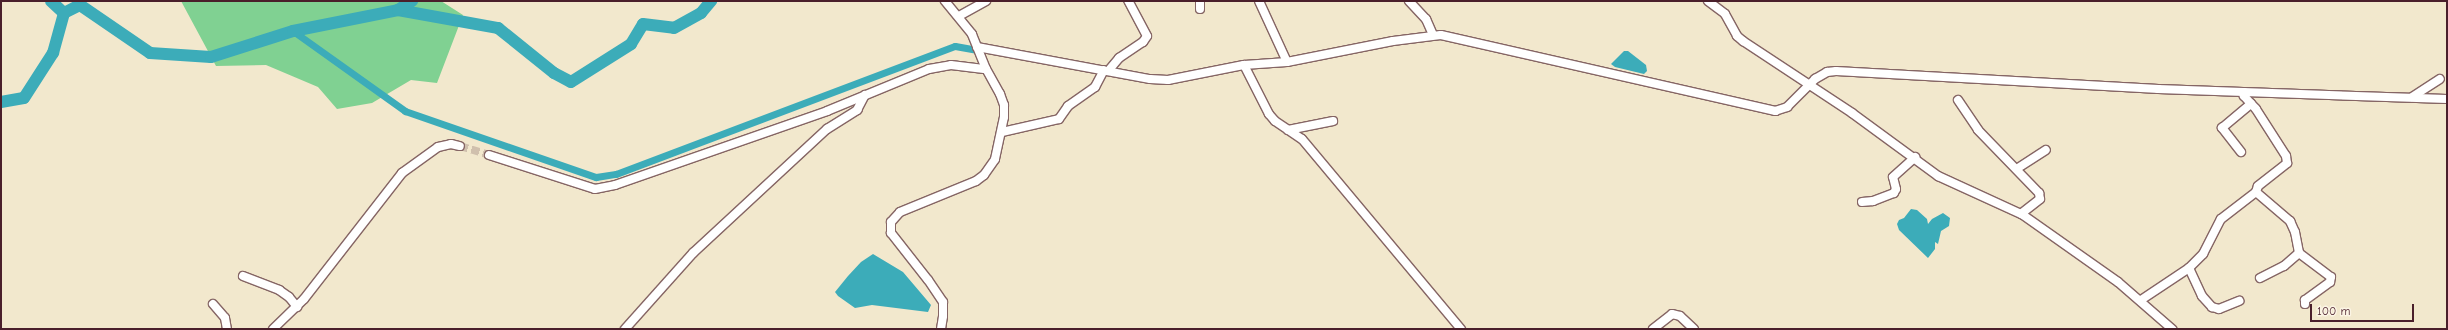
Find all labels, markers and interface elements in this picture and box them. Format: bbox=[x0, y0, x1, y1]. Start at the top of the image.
scale bar bbox=[2312, 296, 2416, 322]
text: 100 m bbox=[2317, 304, 2350, 318]

